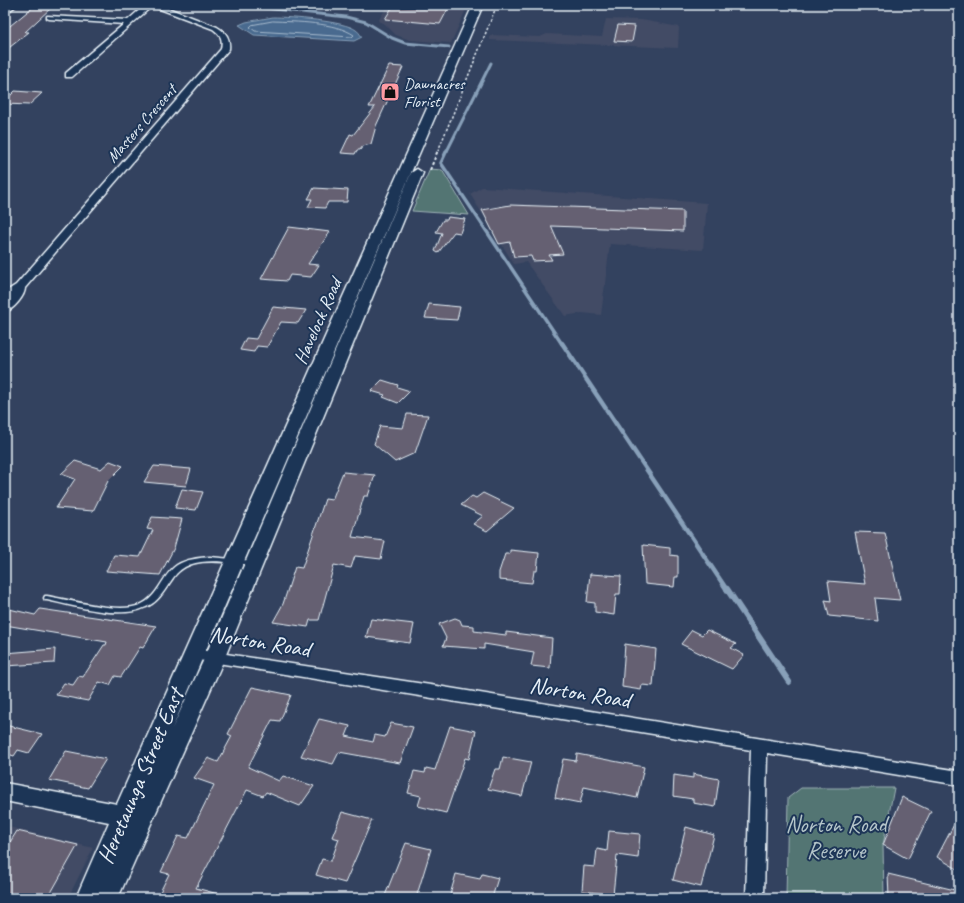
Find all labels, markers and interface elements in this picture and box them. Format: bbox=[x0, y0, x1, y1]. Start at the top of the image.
place label: Dawnacres Florist bbox=[404, 74, 466, 112]
street label: Masters Crescent bbox=[102, 78, 183, 167]
shop icon: Dawnacres Florist bbox=[379, 81, 401, 103]
street label: Havelock Road bbox=[288, 272, 349, 368]
street label: Norton Road bbox=[208, 619, 316, 664]
street label: Norton Road bbox=[528, 670, 636, 715]
street label: Heretaunga Street East bbox=[91, 681, 192, 868]
park label: Norton Road Reserve bbox=[785, 810, 891, 865]

